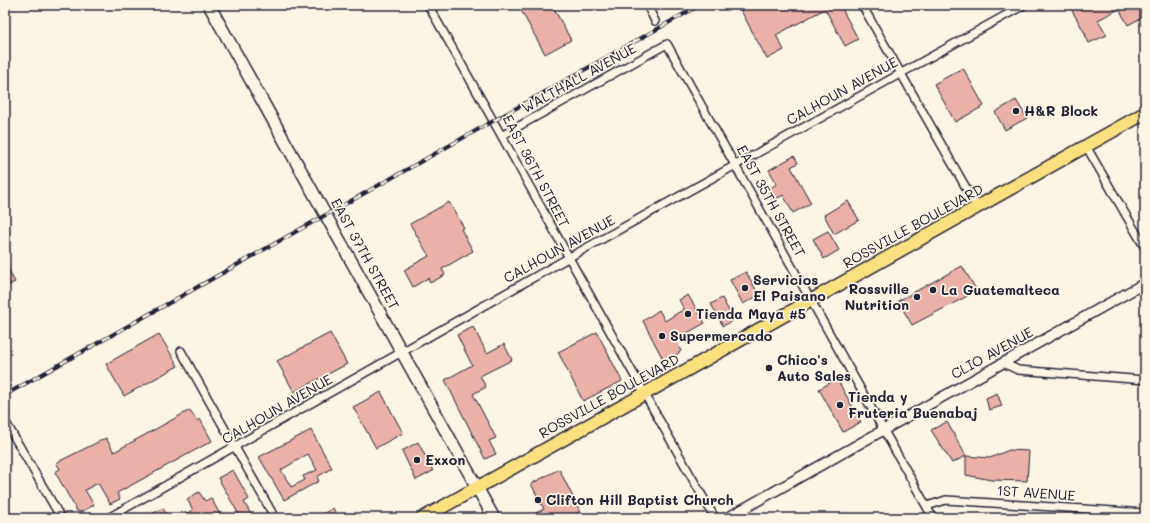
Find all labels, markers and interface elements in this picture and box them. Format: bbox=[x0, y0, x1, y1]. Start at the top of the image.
street label: WALTHALL AVENUE bbox=[518, 38, 639, 117]
street label: CALHOUN AVENUE bbox=[783, 52, 901, 129]
place label: H&R Block bbox=[1024, 101, 1098, 120]
marker: H&R Block bbox=[1011, 106, 1021, 116]
street label: EAST 36TH STREET bbox=[499, 111, 574, 231]
street label: EAST 35TH STREET bbox=[733, 141, 810, 260]
street label: ROSSVILLE BOULEVARD bbox=[839, 179, 986, 272]
street label: EAST 37TH STREET bbox=[327, 195, 404, 313]
street label: CALHOUN AVENUE bbox=[500, 210, 618, 287]
place label: Servicios El Paisano bbox=[753, 270, 826, 305]
place label: Rossville Nutrition bbox=[845, 279, 909, 314]
place label: La Guatemalteca bbox=[941, 280, 1060, 299]
marker: Servicios El Paisano bbox=[740, 283, 750, 293]
marker: La Guatemalteca bbox=[928, 285, 938, 295]
marker: Rossville Nutrition bbox=[912, 292, 922, 302]
place label: Tienda Maya #5 bbox=[696, 304, 806, 323]
marker: Tienda Maya #5 bbox=[683, 309, 693, 319]
street label: CLIO AVENUE bbox=[947, 322, 1036, 383]
place label: Supermercado bbox=[670, 326, 773, 345]
marker: Supermercado bbox=[657, 331, 667, 341]
street label: ROSSVILLE BOULEVARD bbox=[535, 349, 682, 442]
place label: Chico's Auto Sales bbox=[777, 350, 851, 385]
marker: Chico's Auto Sales bbox=[764, 363, 774, 373]
street label: CALHOUN AVENUE bbox=[218, 369, 335, 448]
place label: Tienda y Fruteria Buenabaj bbox=[848, 387, 978, 422]
marker: Tienda y Fruteria Buenabaj bbox=[835, 400, 845, 410]
place label: Exxon bbox=[425, 450, 465, 469]
marker: Exxon bbox=[412, 455, 422, 465]
street label: 1ST AVENUE bbox=[996, 480, 1076, 505]
place label: Clifton Hill Baptist Church bbox=[546, 490, 734, 509]
marker: Clifton Hill Baptist Church bbox=[533, 495, 543, 505]

